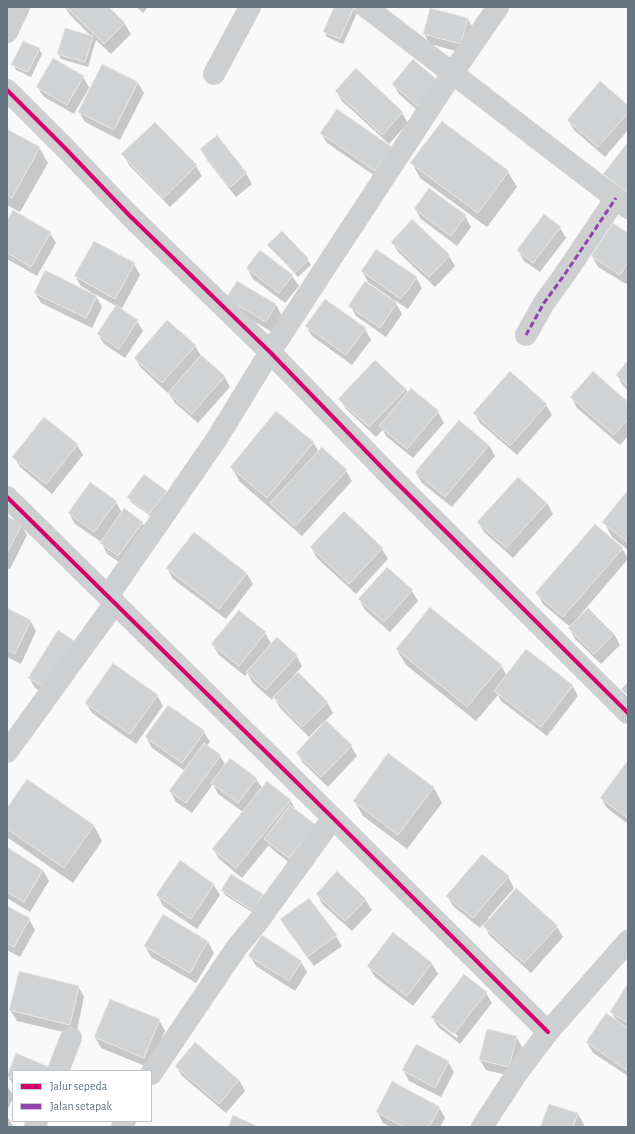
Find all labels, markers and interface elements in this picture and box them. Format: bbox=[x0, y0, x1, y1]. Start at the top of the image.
legend bbox=[12, 1070, 152, 1122]
text: Jalur sepeda bbox=[50, 1080, 107, 1092]
text: Jalan setapak bbox=[50, 1100, 112, 1112]

